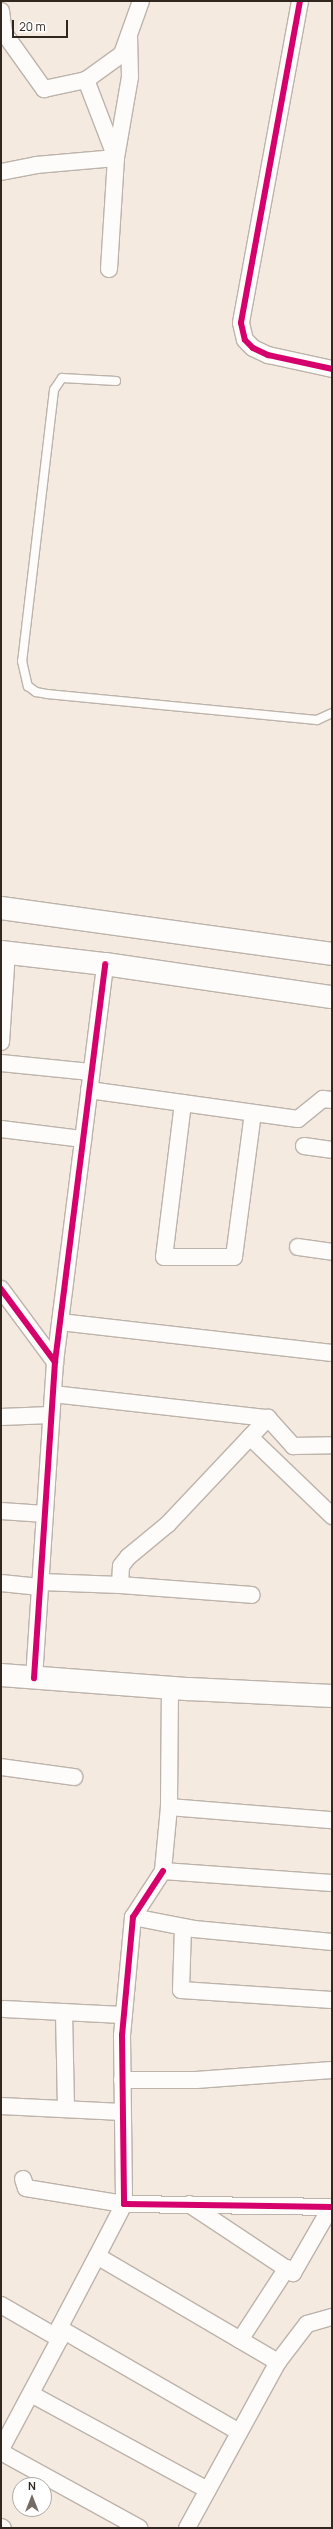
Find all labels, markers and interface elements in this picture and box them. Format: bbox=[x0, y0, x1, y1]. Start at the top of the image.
scale bar bbox=[14, 12, 70, 38]
text: 20 m bbox=[19, 18, 46, 35]
north arrow bbox=[12, 2477, 52, 2517]
text: N bbox=[28, 2478, 36, 2493]

